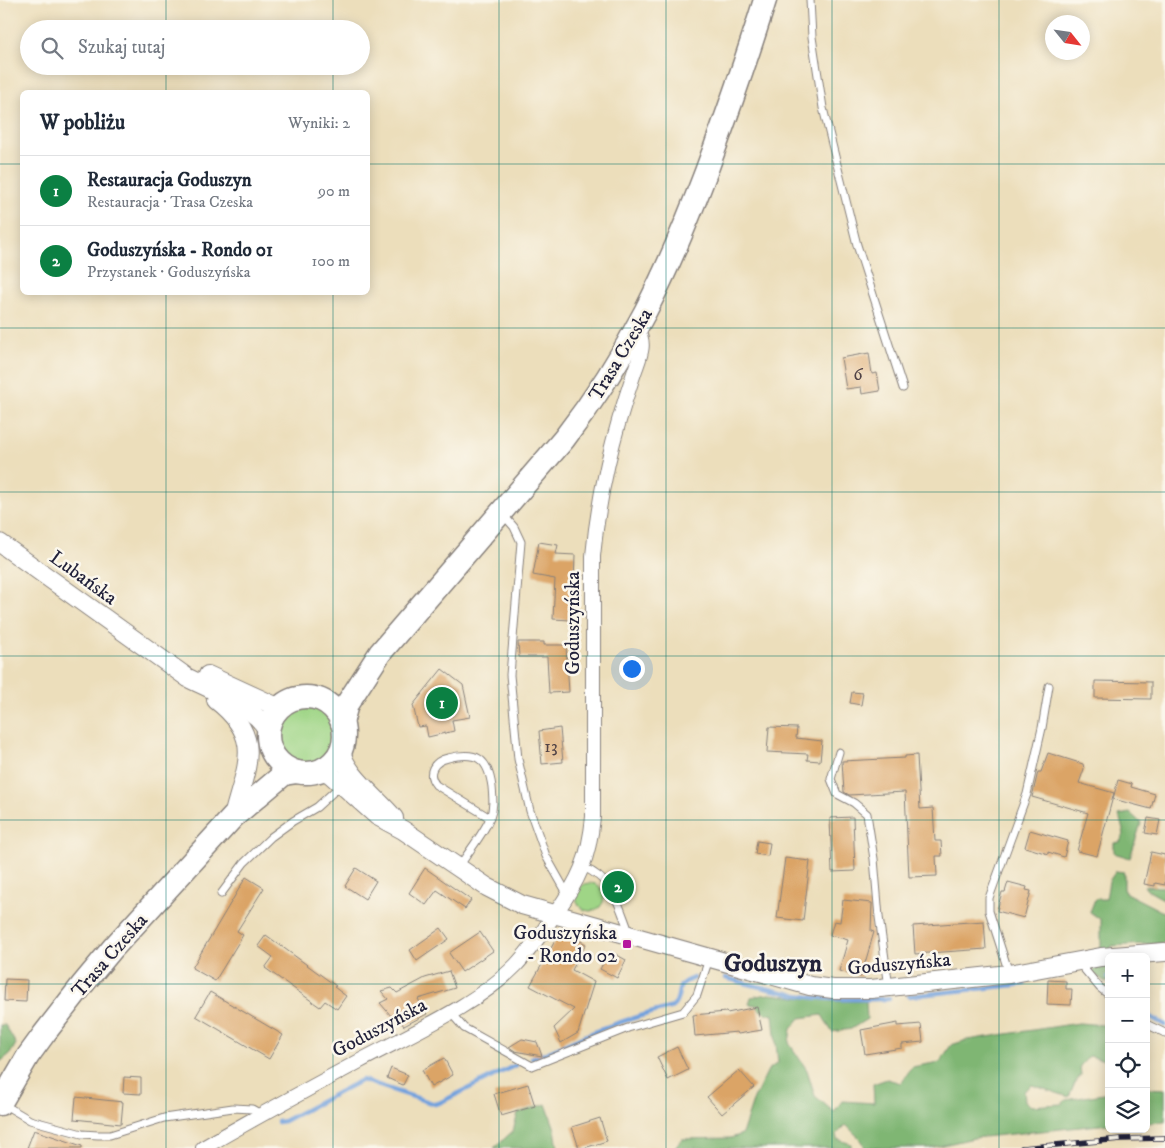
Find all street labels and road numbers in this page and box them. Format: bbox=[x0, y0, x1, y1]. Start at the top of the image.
street label: Trasa Czeska bbox=[584, 303, 659, 406]
street label: Lubańska bbox=[44, 545, 122, 611]
street label: Goduszyńska bbox=[561, 571, 586, 675]
street label: Trasa Czeska bbox=[67, 908, 154, 1003]
street label: Goduszyńska bbox=[846, 947, 952, 981]
street label: Goduszyńska bbox=[328, 993, 432, 1064]

